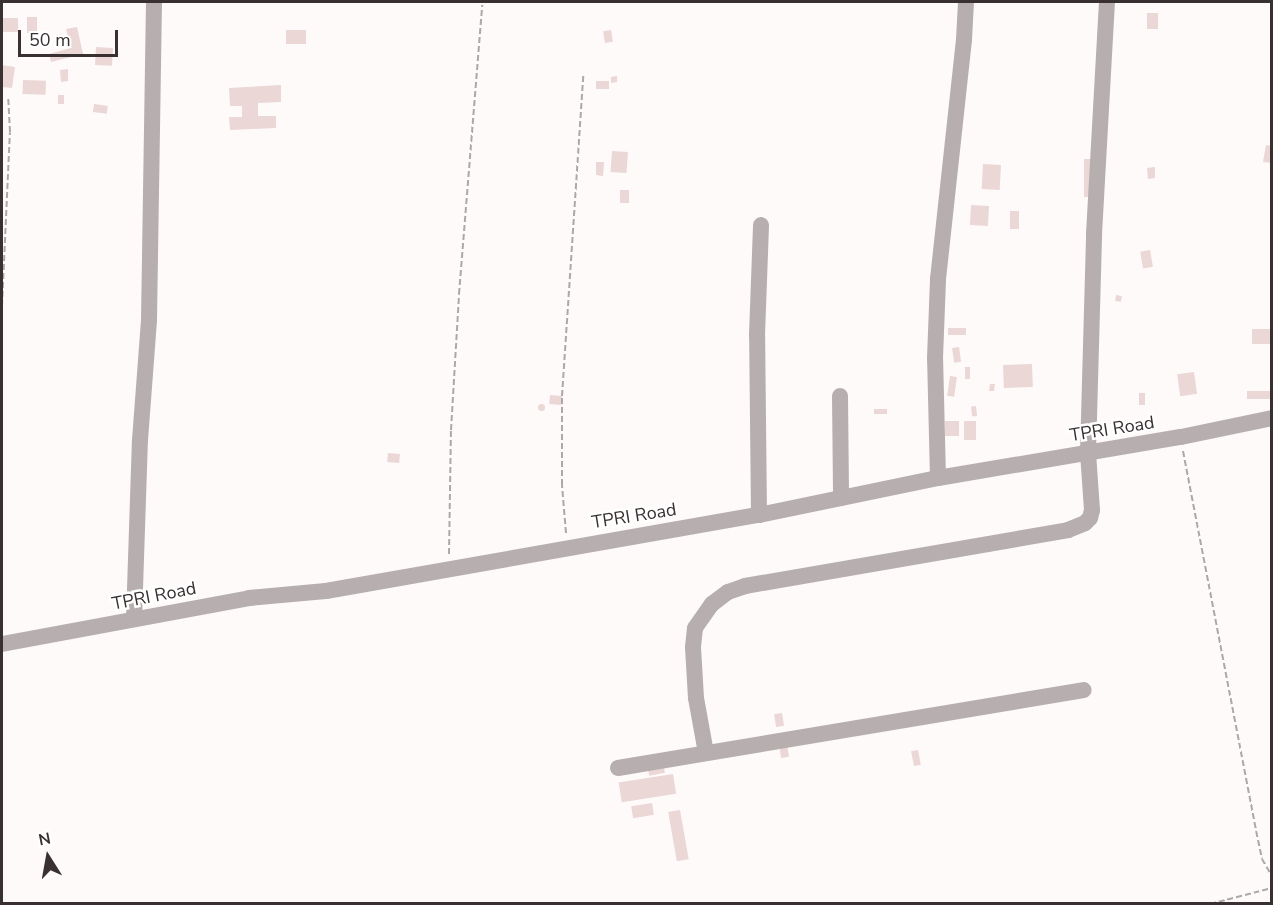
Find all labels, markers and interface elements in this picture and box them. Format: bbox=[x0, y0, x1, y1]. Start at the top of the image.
scale bar bbox=[21, 18, 122, 56]
text: 50 m bbox=[29, 28, 71, 52]
street label: TPRI Road bbox=[1068, 412, 1156, 446]
street label: TPRI Road bbox=[590, 499, 678, 533]
street label: TPRI Road bbox=[110, 577, 198, 615]
north arrow bbox=[18, 827, 78, 887]
text: N bbox=[37, 827, 53, 851]

